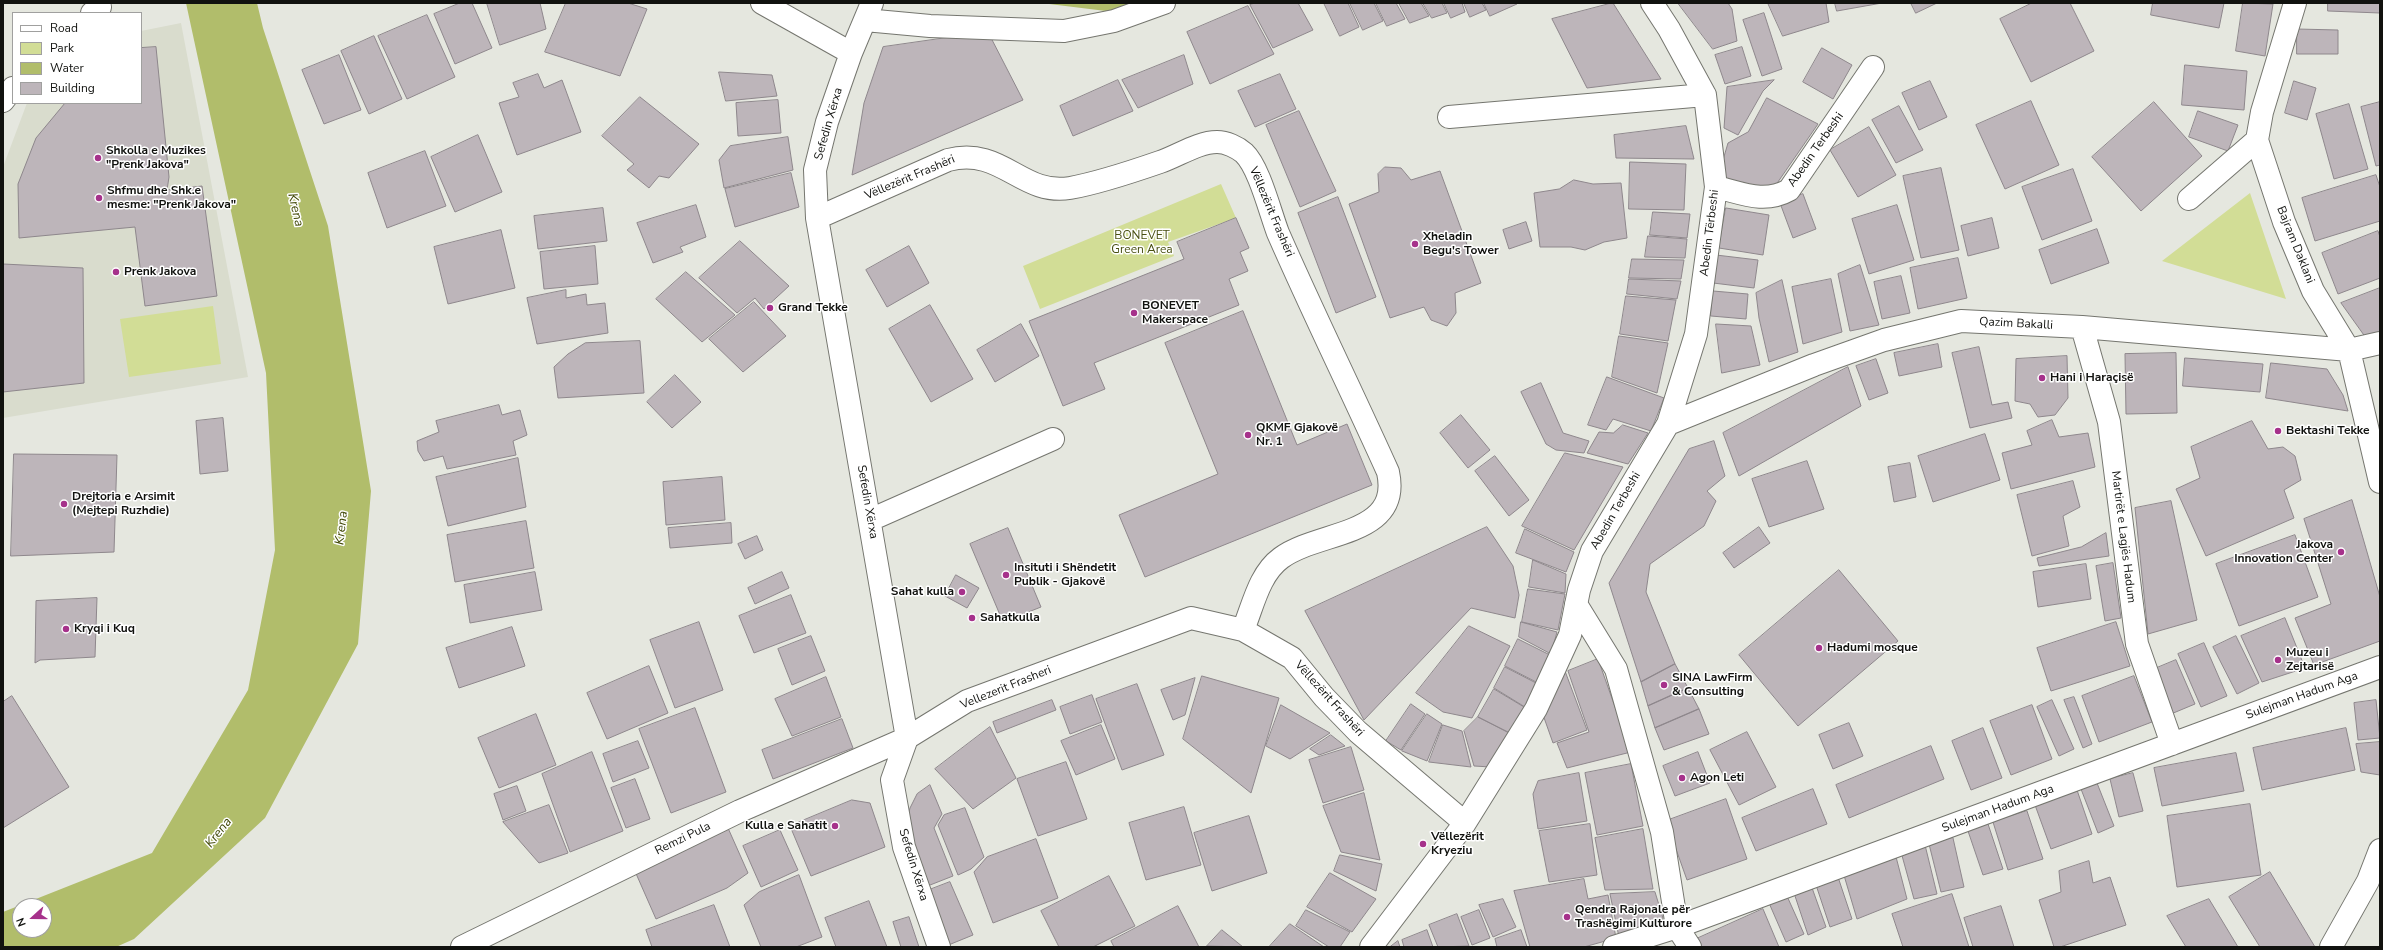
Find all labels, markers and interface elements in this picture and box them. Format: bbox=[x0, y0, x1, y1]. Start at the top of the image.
legend bbox=[12, 12, 142, 104]
text: Road bbox=[50, 20, 78, 36]
text: Park bbox=[50, 40, 74, 56]
text: Water bbox=[50, 60, 84, 76]
text: Building bbox=[50, 80, 95, 96]
street label: Sefedin Xërxa bbox=[812, 86, 846, 162]
street label: Abedin Terbeshi bbox=[1785, 110, 1847, 190]
place label: Shkolla e Muzikes "Prenk Jakova" bbox=[106, 144, 206, 172]
street label: Vëllezërit Frashëri bbox=[863, 152, 957, 204]
marker: Shkolla e Muzikes "Prenk Jakova" bbox=[93, 153, 103, 163]
street label: Vëllezërit Frashëri bbox=[1245, 165, 1297, 259]
place label: Shfmu dhe Shk.e mesme: "Prenk Jakova" bbox=[107, 184, 236, 212]
street label: Abedin Tërbeshi bbox=[1698, 189, 1722, 277]
water label: Krena bbox=[284, 192, 306, 228]
marker: Shfmu dhe Shk.e mesme: "Prenk Jakova" bbox=[94, 193, 104, 203]
street label: Bajram Daklani bbox=[2273, 204, 2317, 286]
park label: BONEVET Green Area bbox=[1111, 229, 1173, 257]
place label: Xheladin Begu's Tower bbox=[1423, 230, 1499, 258]
marker: Xheladin Begu's Tower bbox=[1410, 239, 1420, 249]
place label: Prenk Jakova bbox=[124, 265, 196, 279]
marker: Prenk Jakova bbox=[111, 267, 121, 277]
place label: BONEVET Makerspace bbox=[1142, 299, 1208, 327]
place label: Grand Tekke bbox=[778, 301, 848, 315]
marker: Grand Tekke bbox=[765, 303, 775, 313]
marker: BONEVET Makerspace bbox=[1129, 308, 1139, 318]
street label: Qazim Bakalli bbox=[1979, 315, 2053, 333]
place label: Hani i Haraçisë bbox=[2050, 371, 2134, 385]
marker: Hani i Haraçisë bbox=[2037, 373, 2047, 383]
place label: QKMF Gjakovë Nr. 1 bbox=[1256, 421, 1338, 449]
place label: Bektashi Tekke bbox=[2286, 424, 2370, 438]
marker: Bektashi Tekke bbox=[2273, 426, 2283, 436]
marker: QKMF Gjakovë Nr. 1 bbox=[1243, 430, 1253, 440]
street label: Sefedin Xërxa bbox=[853, 464, 881, 540]
street label: Abedin Terbeshi bbox=[1588, 469, 1644, 553]
street label: Martirët e Lagjës Hadum bbox=[2108, 470, 2138, 604]
place label: Drejtoria e Arsimit (Mejtepi Ruzhdie) bbox=[72, 490, 175, 518]
marker: Drejtoria e Arsimit (Mejtepi Ruzhdie) bbox=[59, 499, 69, 509]
water label: Krena bbox=[332, 510, 352, 546]
place label: Jakova Innovation Center bbox=[2234, 538, 2333, 566]
marker: Jakova Innovation Center bbox=[2336, 547, 2346, 557]
place label: Insituti i Shëndetit Publik - Gjakovë bbox=[1014, 561, 1116, 589]
marker: Insituti i Shëndetit Publik - Gjakovë bbox=[1001, 570, 1011, 580]
place label: Sahat kulla bbox=[891, 585, 954, 599]
marker: Sahat kulla bbox=[957, 587, 967, 597]
place label: Sahatkulla bbox=[980, 611, 1040, 625]
marker: Sahatkulla bbox=[967, 613, 977, 623]
place label: Kryqi i Kuq bbox=[74, 622, 135, 636]
marker: Kryqi i Kuq bbox=[61, 624, 71, 634]
place label: Hadumi mosque bbox=[1827, 641, 1918, 655]
marker: Hadumi mosque bbox=[1814, 643, 1824, 653]
place label: Muzeu i Zejtarisë bbox=[2286, 646, 2334, 674]
marker: Muzeu i Zejtarisë bbox=[2273, 655, 2283, 665]
street label: Vëllezërit Frashëri bbox=[1291, 658, 1367, 740]
street label: Vellezerit Frasheri bbox=[959, 663, 1053, 713]
street label: Sulejman Hadum Aga bbox=[2244, 669, 2360, 723]
place label: SINA LawFirm & Consulting bbox=[1672, 671, 1753, 699]
marker: SINA LawFirm & Consulting bbox=[1659, 680, 1669, 690]
place label: Agon Leti bbox=[1690, 771, 1744, 785]
marker: Agon Leti bbox=[1677, 773, 1687, 783]
street label: Sulejman Hadum Aga bbox=[1940, 782, 2056, 836]
water label: Krena bbox=[202, 815, 236, 851]
street label: Remzi Pula bbox=[653, 819, 713, 859]
place label: Kulla e Sahatit bbox=[745, 819, 827, 833]
marker: Kulla e Sahatit bbox=[830, 821, 840, 831]
street label: Sefedin Xërxa bbox=[895, 827, 931, 903]
place label: Vëllezërit Kryeziu bbox=[1431, 830, 1484, 858]
marker: Vëllezërit Kryeziu bbox=[1418, 839, 1428, 849]
north arrow bbox=[12, 898, 52, 938]
place label: Qendra Rajonale për Trashëgimi Kulturore bbox=[1575, 903, 1692, 931]
marker: Qendra Rajonale për Trashëgimi Kulturore bbox=[1562, 912, 1572, 922]
text: N bbox=[13, 916, 30, 929]

